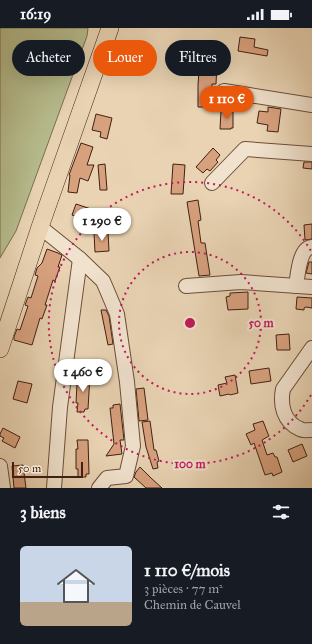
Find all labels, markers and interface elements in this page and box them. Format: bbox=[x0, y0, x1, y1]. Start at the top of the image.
text: 16:19 bbox=[20, 5, 51, 23]
chip: Acheter bbox=[12, 40, 85, 76]
chip: Louer bbox=[93, 40, 157, 76]
chip: Filtres bbox=[165, 40, 231, 76]
pin: 1 110 € bbox=[190, 86, 264, 120]
text: 1 110 € bbox=[209, 91, 245, 107]
pin: 1 290 € bbox=[65, 208, 139, 242]
text: 1 290 € bbox=[82, 213, 122, 229]
centre of rings bbox=[183, 316, 197, 330]
text: 50 m bbox=[248, 316, 275, 330]
pin: 1 460 € bbox=[46, 359, 120, 393]
text: 1 460 € bbox=[63, 364, 103, 380]
text: 100 m bbox=[174, 457, 207, 471]
scale bar bbox=[12, 460, 83, 479]
text: 50 m bbox=[18, 462, 41, 475]
icon: filters bbox=[270, 501, 292, 523]
text: 3 biens bbox=[20, 502, 66, 523]
text: 1 110 €/mois bbox=[144, 560, 230, 581]
icon: home bbox=[52, 562, 100, 610]
text: 3 pièces · 77 m² bbox=[144, 581, 223, 597]
text: Chemin de Cauvel bbox=[144, 597, 241, 613]

